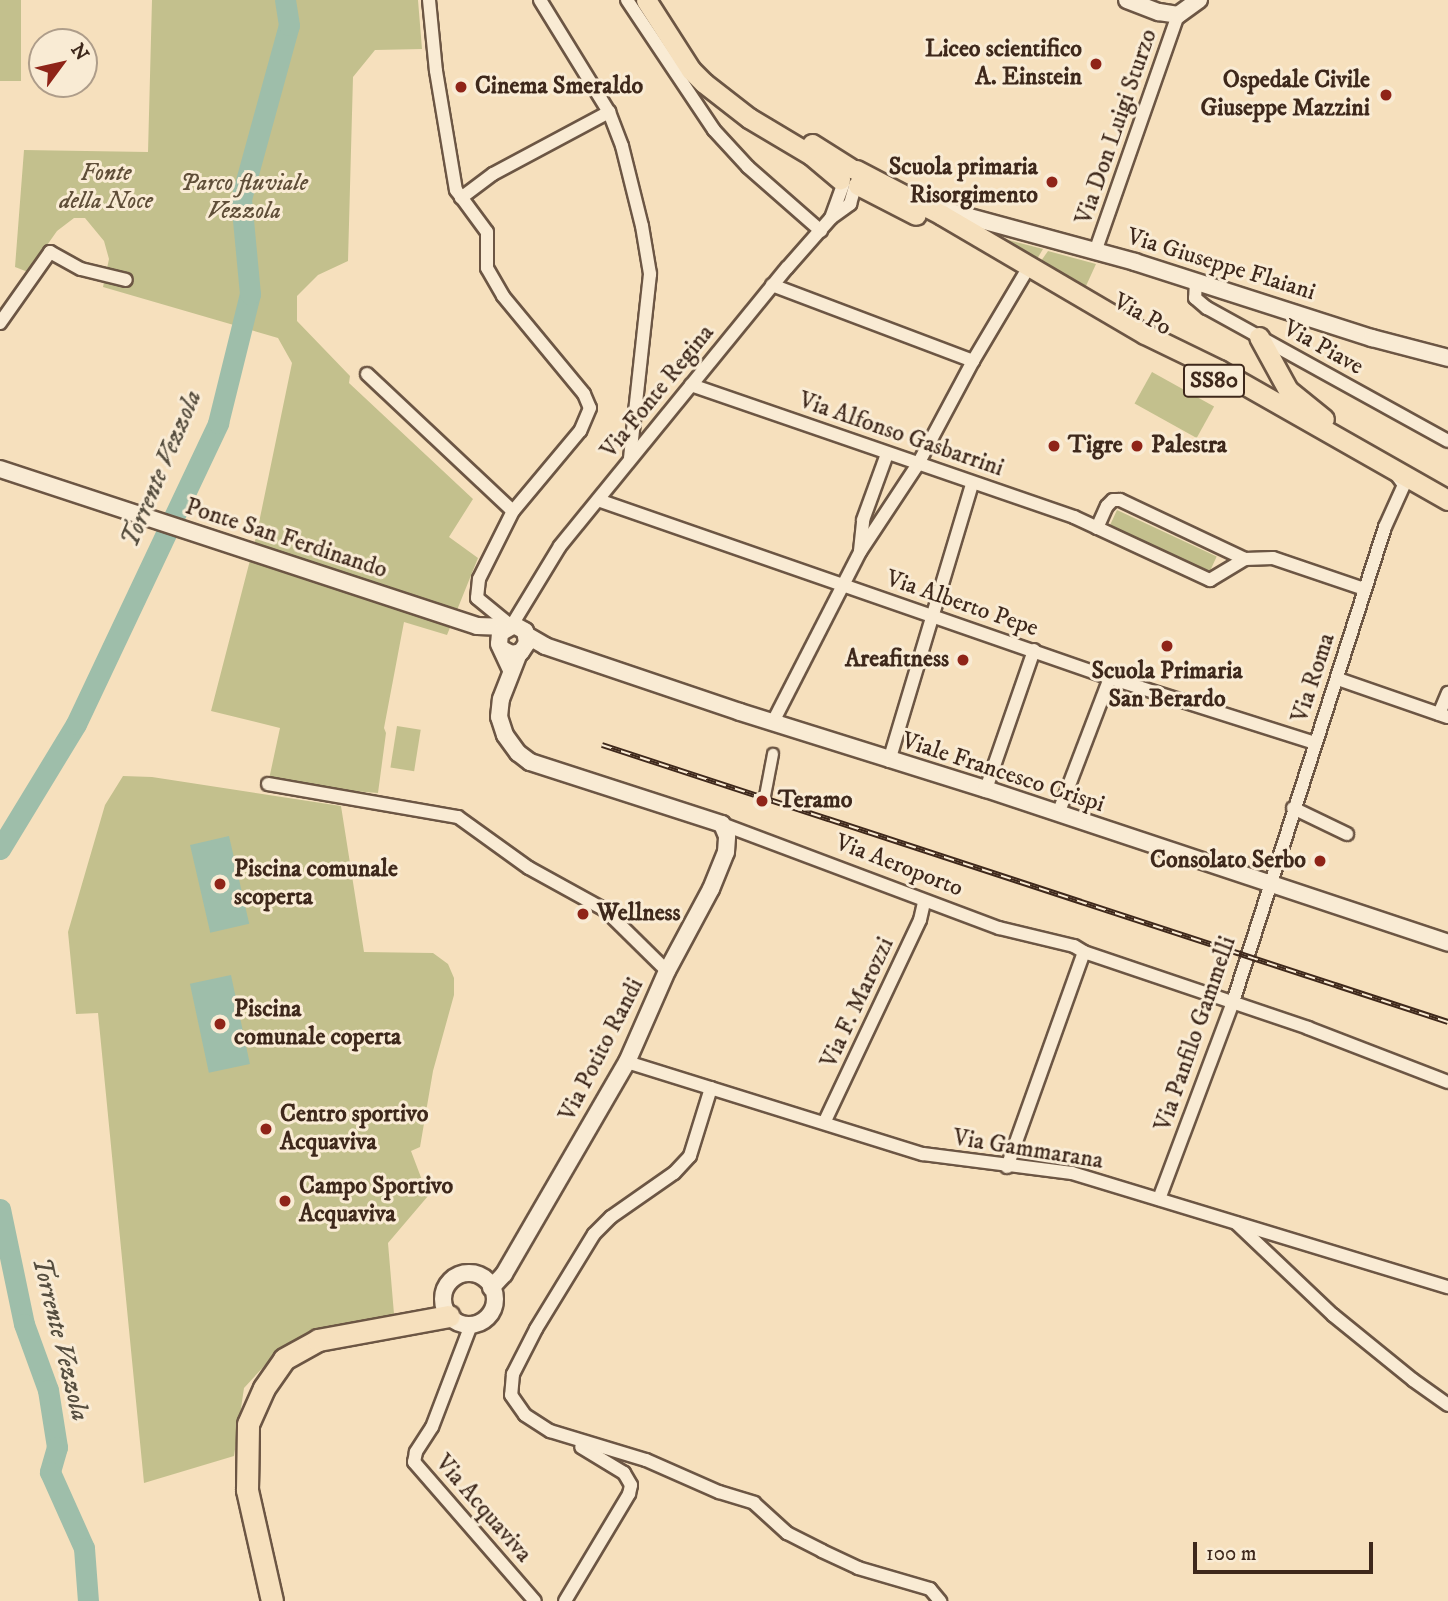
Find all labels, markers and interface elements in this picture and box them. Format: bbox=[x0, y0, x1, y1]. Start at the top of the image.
street label: Via Don Luigi Sturzo bbox=[1070, 26, 1164, 228]
north arrow bbox=[28, 28, 98, 98]
place label: Liceo scientifico A. Einstein bbox=[925, 36, 1082, 92]
text: N bbox=[65, 40, 93, 65]
marker: Liceo scientifico A. Einstein bbox=[1088, 56, 1104, 72]
place label: Ospedale Civile Giuseppe Mazzini bbox=[1201, 67, 1370, 123]
place label: Cinema Smeraldo bbox=[475, 73, 643, 101]
marker: Cinema Smeraldo bbox=[453, 79, 469, 95]
marker: Ospedale Civile Giuseppe Mazzini bbox=[1376, 85, 1396, 105]
place label: Scuola primaria Risorgimento bbox=[889, 154, 1038, 210]
park label: Fonte della Noce bbox=[59, 160, 153, 216]
park label: Parco fluviale Vezzola bbox=[180, 170, 308, 226]
marker: Scuola primaria Risorgimento bbox=[1044, 174, 1060, 190]
street label: Via Giuseppe Flaiani bbox=[1123, 223, 1319, 307]
street label: Via Po bbox=[1108, 287, 1176, 343]
street label: Via Piave bbox=[1278, 314, 1368, 382]
street label: Via Fonte Regina bbox=[595, 319, 721, 465]
road number: SS80 bbox=[1182, 362, 1246, 400]
water label: Torrente Vezzola bbox=[115, 386, 209, 552]
street label: Via Alfonso Gasbarrini bbox=[795, 386, 1007, 484]
place label: Tigre bbox=[1068, 432, 1123, 460]
place label: Palestra bbox=[1151, 432, 1227, 460]
marker: Tigre bbox=[1046, 438, 1062, 454]
marker: Palestra bbox=[1129, 438, 1145, 454]
street label: Ponte San Ferdinando bbox=[181, 493, 391, 585]
street label: Via Alberto Pepe bbox=[882, 564, 1042, 644]
street label: Via Roma bbox=[1286, 630, 1342, 726]
marker: Scuola Primaria San Berardo bbox=[1159, 638, 1175, 654]
place label: Areafitness bbox=[845, 646, 949, 674]
marker: Areafitness bbox=[955, 652, 971, 668]
place label: Scuola Primaria San Berardo bbox=[1091, 658, 1243, 714]
street label: Viale Francesco Crispi bbox=[898, 727, 1108, 819]
place label: Teramo bbox=[778, 787, 852, 815]
marker: Teramo bbox=[752, 791, 772, 811]
street label: Via Aeroporto bbox=[831, 828, 967, 904]
place label: Consolato Serbo bbox=[1150, 847, 1306, 875]
marker: Consolato Serbo bbox=[1312, 853, 1328, 869]
place label: Piscina comunale scoperta bbox=[234, 856, 398, 912]
marker: Piscina comunale scoperta bbox=[212, 876, 228, 892]
place label: Wellness bbox=[597, 900, 681, 928]
marker: Wellness bbox=[575, 906, 591, 922]
street label: Via F. Marozzi bbox=[815, 933, 901, 1073]
street label: Via Panfilo Gammelli bbox=[1149, 933, 1243, 1135]
street label: Via Potito Randi bbox=[554, 974, 650, 1126]
place label: Piscina comunale coperta bbox=[234, 996, 401, 1052]
marker: Piscina comunale coperta bbox=[212, 1016, 228, 1032]
place label: Centro sportivo Acquaviva bbox=[280, 1101, 428, 1157]
marker: Centro sportivo Acquaviva bbox=[258, 1121, 274, 1137]
street label: Via Gammarana bbox=[951, 1124, 1105, 1176]
place label: Campo Sportivo Acquaviva bbox=[299, 1173, 453, 1229]
marker: Campo Sportivo Acquaviva bbox=[277, 1193, 293, 1209]
water label: Torrente Vezzola bbox=[25, 1254, 95, 1424]
street label: Via Acquaviva bbox=[428, 1449, 538, 1569]
scale bar bbox=[1196, 1528, 1376, 1572]
text: 100 m bbox=[1206, 1541, 1257, 1567]

